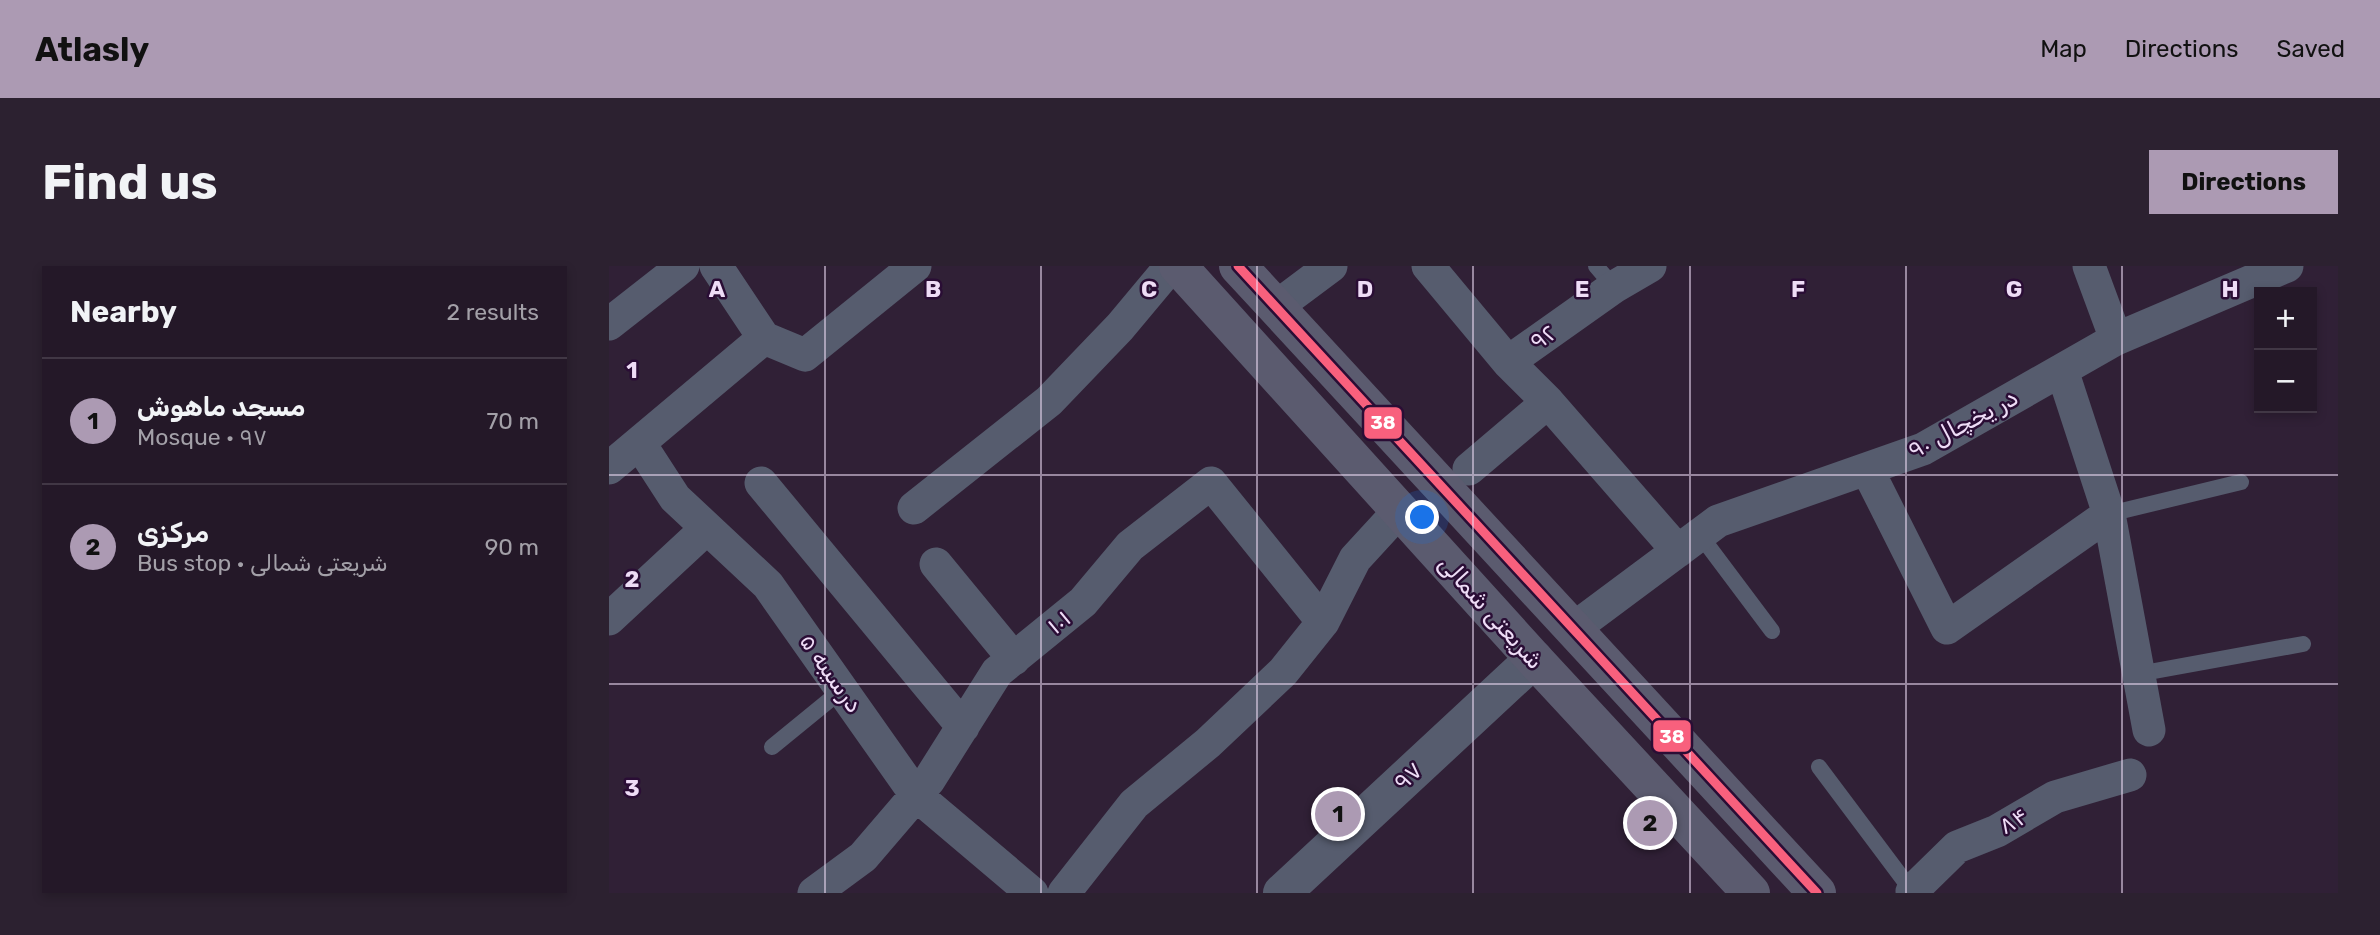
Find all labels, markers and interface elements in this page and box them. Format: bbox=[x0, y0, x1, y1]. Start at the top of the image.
text: Atlasly bbox=[35, 30, 149, 69]
text: Map bbox=[2040, 35, 2087, 63]
text: Directions bbox=[2125, 35, 2238, 63]
text: Saved bbox=[2276, 35, 2345, 63]
button: Directions bbox=[2149, 150, 2338, 214]
text: Find us bbox=[42, 153, 218, 211]
text: A bbox=[709, 275, 726, 303]
text: B bbox=[925, 275, 941, 303]
text: C bbox=[1141, 275, 1157, 303]
text: D bbox=[1357, 275, 1373, 303]
text: E bbox=[1575, 275, 1589, 303]
text: F bbox=[1791, 275, 1805, 303]
text: G bbox=[2006, 275, 2022, 303]
text: H bbox=[2221, 275, 2239, 303]
map controls bbox=[2254, 287, 2317, 413]
button: + bbox=[2254, 287, 2317, 350]
text: Nearby bbox=[70, 294, 177, 330]
text: 2 results bbox=[447, 298, 539, 326]
street label: ۹۲ bbox=[1524, 318, 1562, 356]
button: − bbox=[2254, 350, 2317, 413]
text: 1 bbox=[626, 356, 638, 384]
street label: در یخچال ۹۰ bbox=[1903, 383, 2023, 465]
text: مسجد ماهوش bbox=[137, 392, 305, 423]
line badge: 38 bbox=[1363, 406, 1403, 440]
text: 1 bbox=[87, 407, 99, 435]
text: 70 m bbox=[487, 407, 539, 435]
text: 38 bbox=[1370, 411, 1396, 434]
text: Mosque · ۹۷ bbox=[137, 423, 267, 451]
your location bbox=[1405, 500, 1439, 534]
text: مرکزی bbox=[137, 518, 209, 549]
text: 2 bbox=[86, 533, 100, 561]
text: 90 m bbox=[485, 533, 539, 561]
text: Bus stop · شریعتی شمالی bbox=[137, 549, 388, 577]
street label: شریعتی شمالی bbox=[1432, 549, 1550, 675]
text: 2 bbox=[625, 565, 639, 593]
street label: ۱۰۱ bbox=[1041, 604, 1077, 640]
street label: درسیبه ۵ bbox=[794, 628, 868, 718]
line badge: 38 bbox=[1652, 719, 1692, 753]
text: 38 bbox=[1659, 725, 1685, 748]
street label: ۹۷ bbox=[1388, 756, 1428, 796]
text: 3 bbox=[624, 774, 640, 802]
pin: 1 bbox=[1315, 788, 1361, 840]
pin: 2 bbox=[1627, 797, 1673, 849]
street label: ۸۴ bbox=[1994, 802, 2032, 840]

